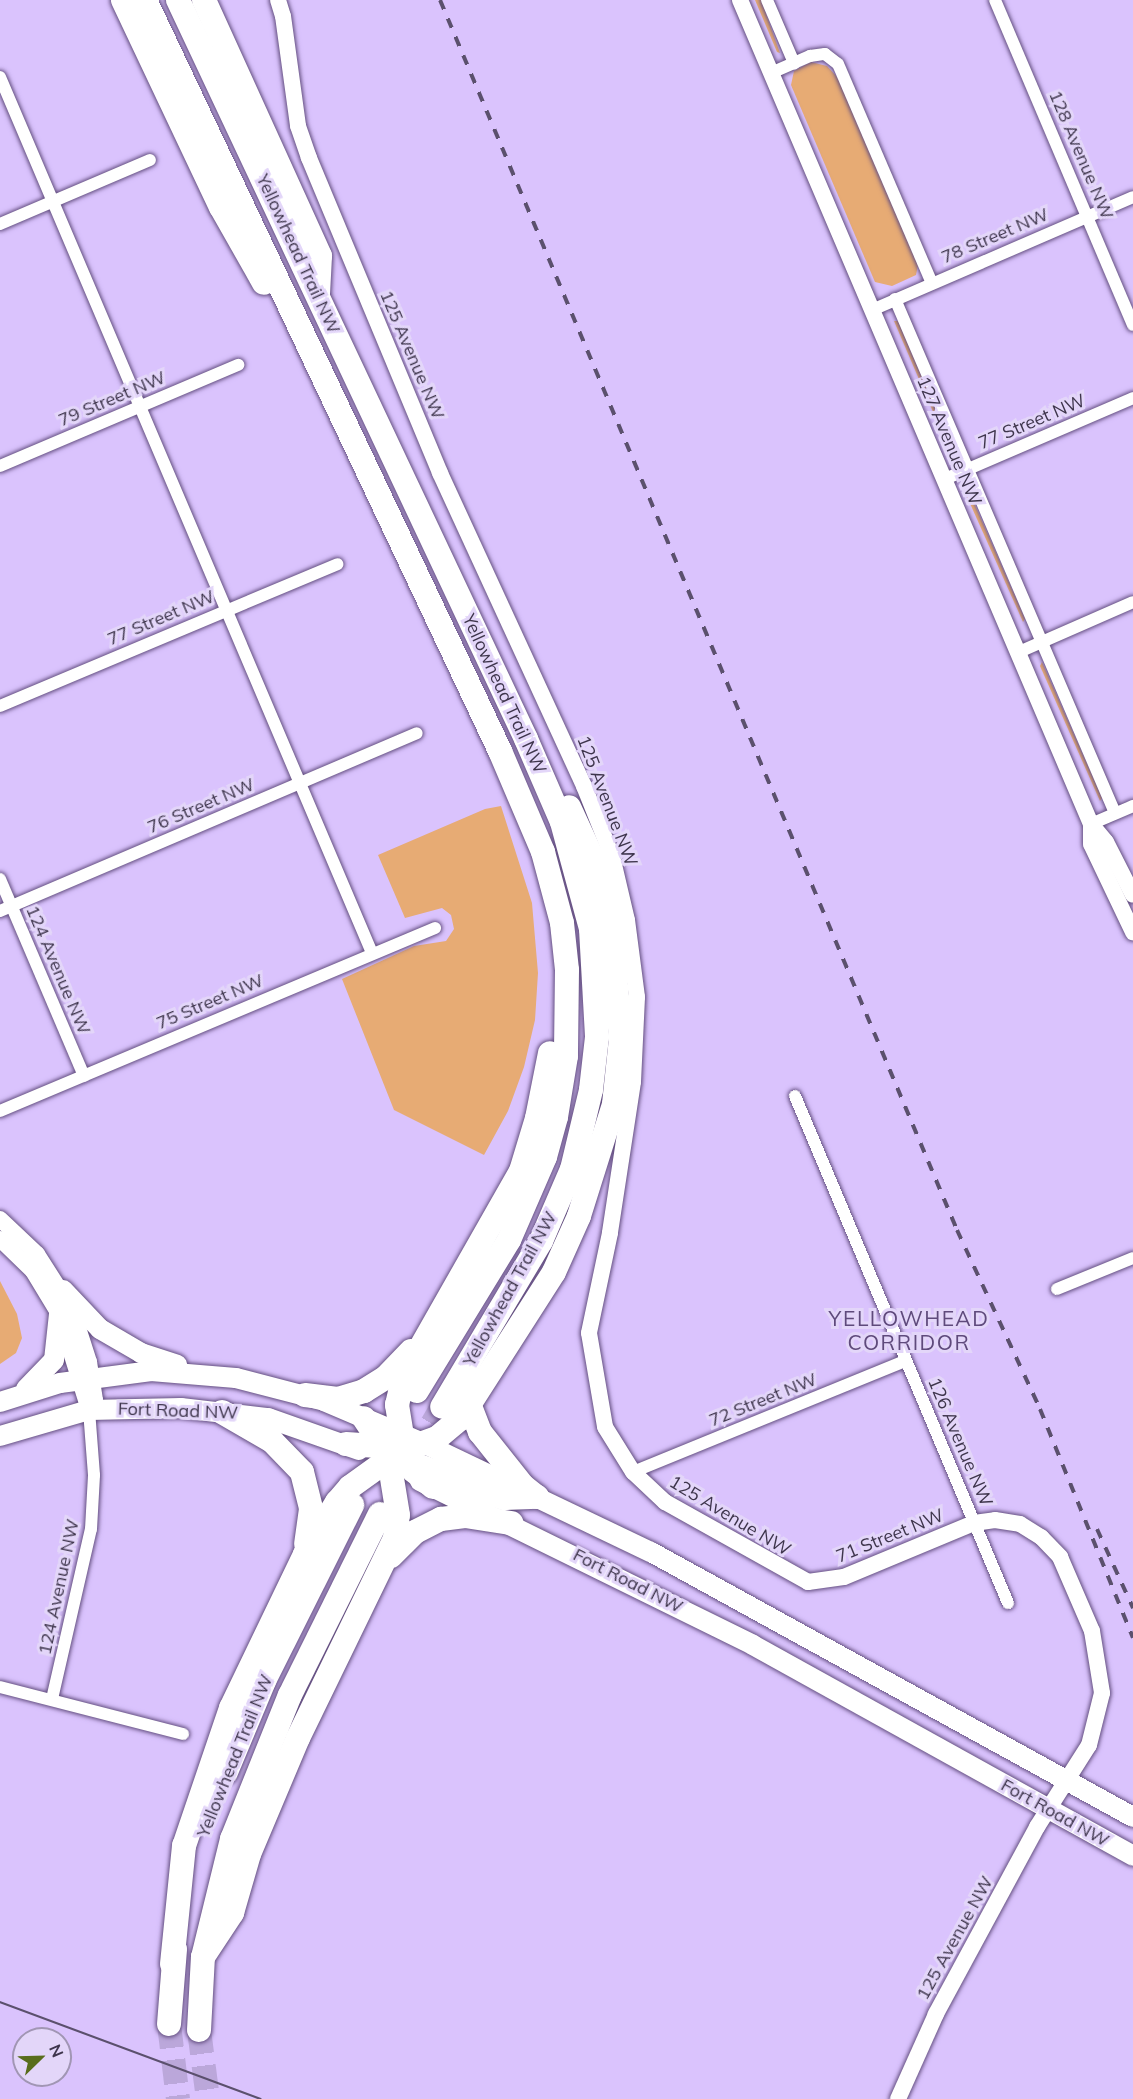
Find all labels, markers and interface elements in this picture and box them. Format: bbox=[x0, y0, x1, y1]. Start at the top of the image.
street label: 128 Avenue NW bbox=[1044, 87, 1118, 223]
street label: Yellowhead Trail NW bbox=[251, 171, 345, 337]
street label: 78 Street NW bbox=[938, 204, 1052, 268]
street label: 125 Avenue NW bbox=[375, 287, 449, 423]
street label: 79 Street NW bbox=[55, 367, 169, 431]
street label: 127 Avenue NW bbox=[912, 373, 986, 509]
street label: 77 Street NW bbox=[975, 390, 1089, 454]
street label: 77 Street NW bbox=[104, 586, 218, 650]
street label: Yellowhead Trail NW bbox=[457, 611, 551, 777]
street label: 125 Avenue NW bbox=[572, 733, 642, 869]
street label: 76 Street NW bbox=[144, 774, 258, 838]
street label: 124 Avenue NW bbox=[21, 902, 95, 1038]
street label: 75 Street NW bbox=[153, 970, 267, 1034]
street label: Yellowhead Trail NW bbox=[458, 1208, 562, 1370]
district label: YELLOWHEAD CORRIDOR bbox=[829, 1305, 989, 1355]
street label: 72 Street NW bbox=[706, 1369, 820, 1431]
street label: 126 Avenue NW bbox=[923, 1374, 997, 1510]
street label: Fort Road NW bbox=[117, 1398, 239, 1424]
street label: 125 Avenue NW bbox=[665, 1471, 795, 1561]
street label: 71 Street NW bbox=[833, 1505, 947, 1567]
street label: 124 Avenue NW bbox=[34, 1517, 84, 1657]
street label: Fort Road NW bbox=[569, 1544, 687, 1618]
street label: Yellowhead Trail NW bbox=[192, 1671, 278, 1841]
street label: Fort Road NW bbox=[997, 1774, 1113, 1852]
street label: 125 Avenue NW bbox=[912, 1872, 998, 2004]
north arrow bbox=[12, 2027, 72, 2087]
text: N bbox=[45, 2041, 68, 2060]

